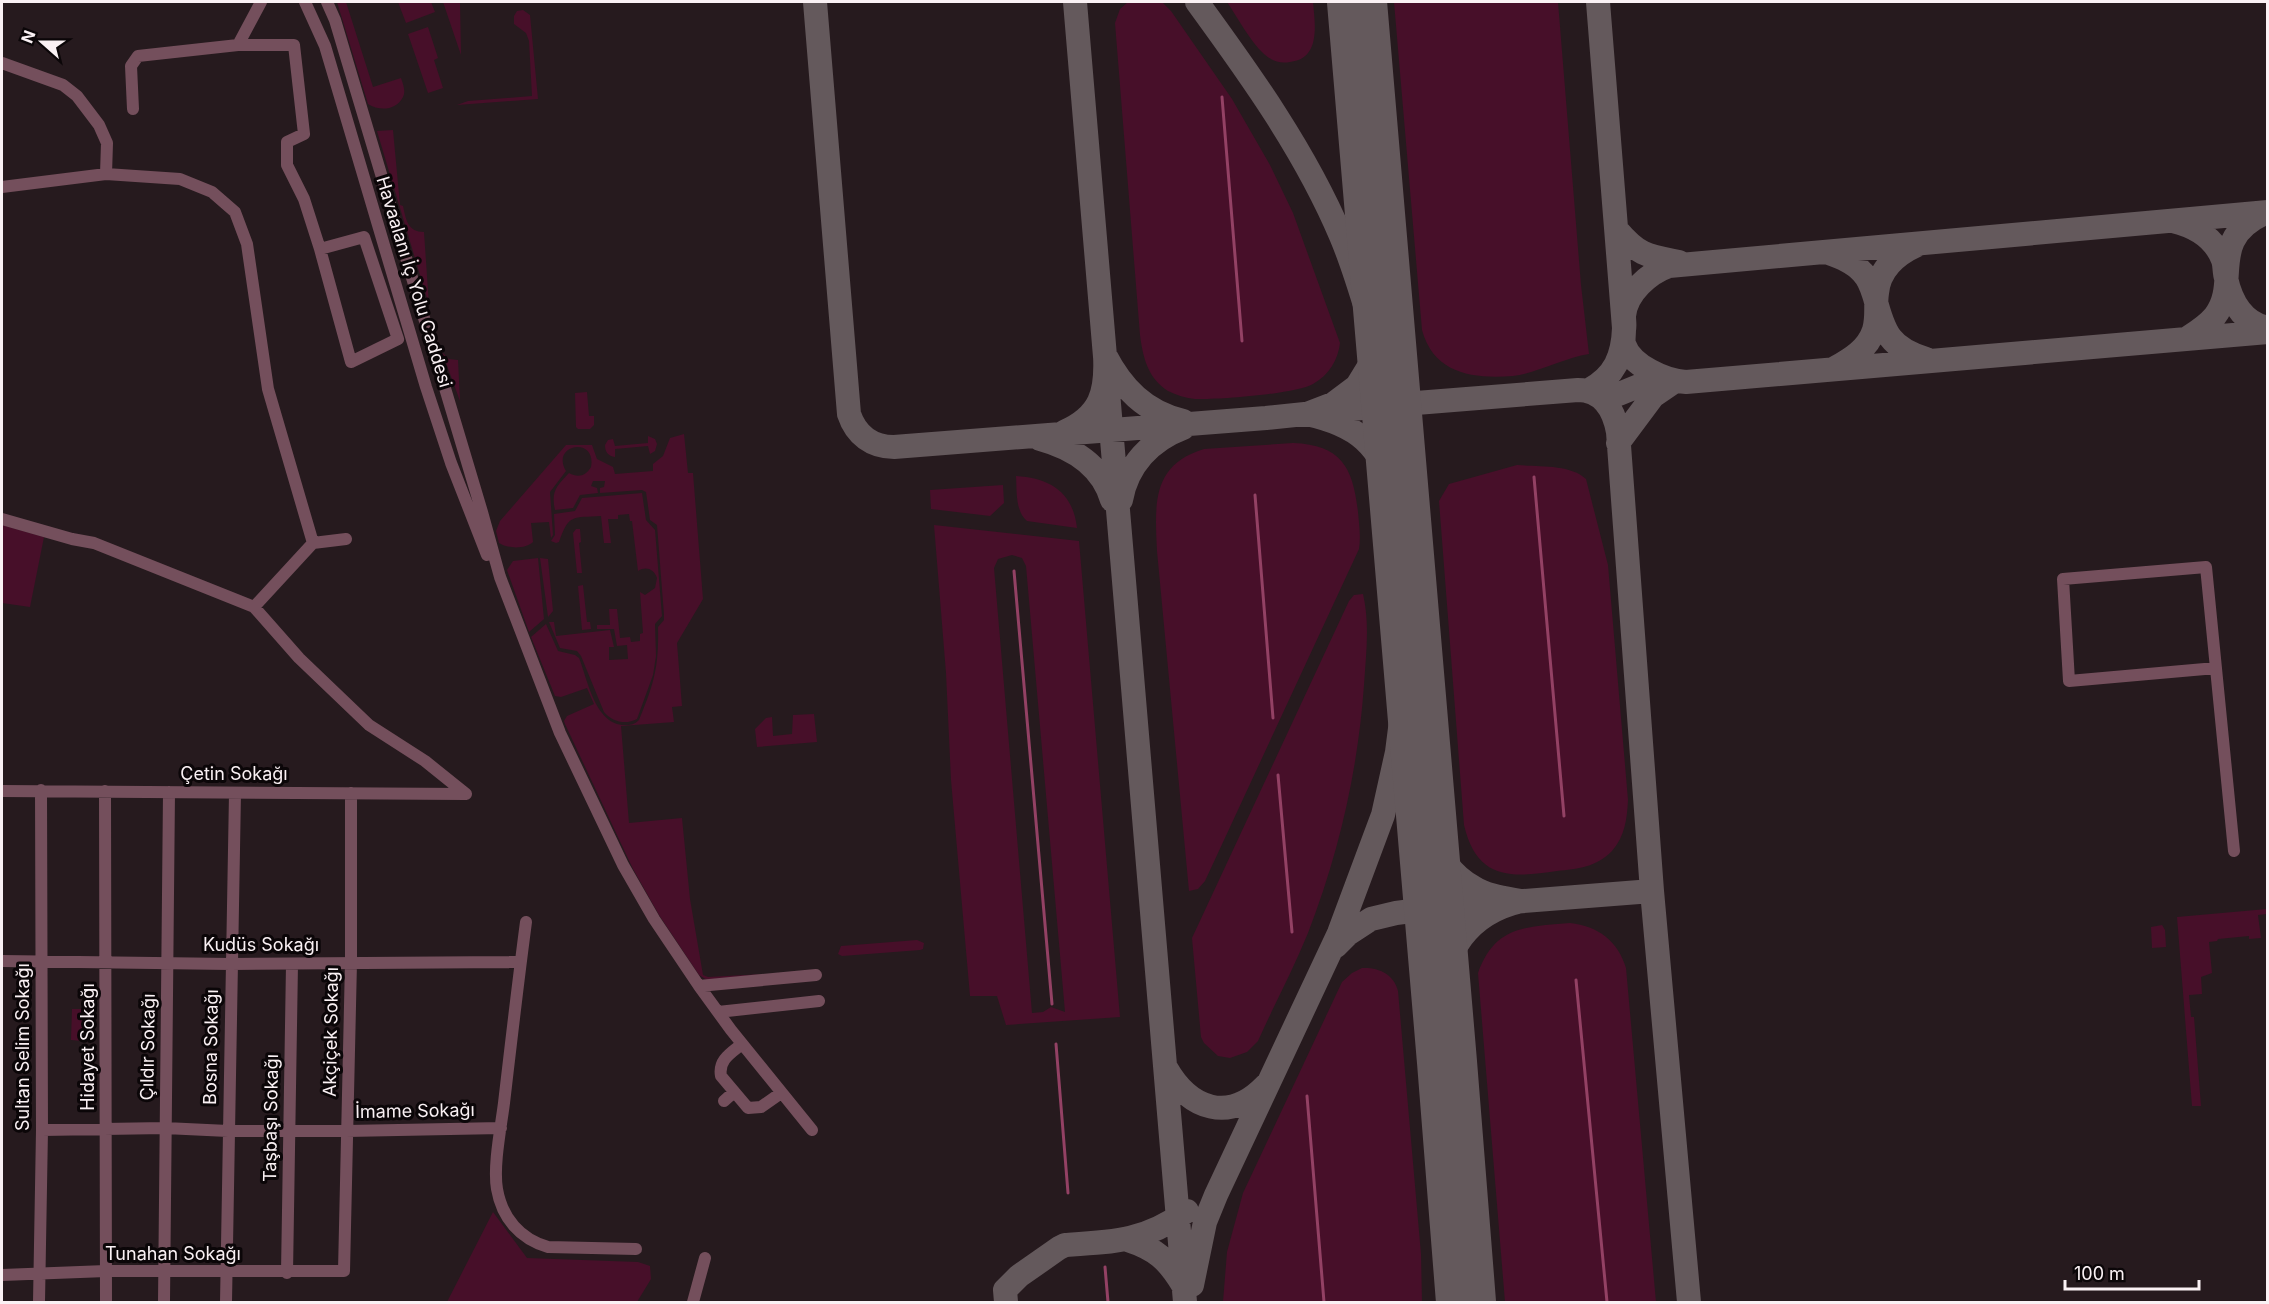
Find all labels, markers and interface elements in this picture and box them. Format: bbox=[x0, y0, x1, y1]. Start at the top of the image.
north arrow bbox=[12, 12, 72, 72]
text: N bbox=[16, 27, 40, 46]
street label: Havaalanı İç Yolu Caddesi bbox=[372, 174, 458, 390]
street label: Çetin Sokağı bbox=[180, 763, 288, 784]
street label: Kudüs Sokağı bbox=[203, 934, 319, 955]
street label: Sultan Selim Sokağı bbox=[12, 963, 33, 1131]
street label: Akçiçek Sokağı bbox=[319, 967, 342, 1097]
street label: Hidayet Sokağı bbox=[77, 983, 98, 1111]
street label: Bosna Sokağı bbox=[199, 989, 222, 1105]
street label: Çıldır Sokağı bbox=[136, 993, 159, 1101]
street label: Taşbaşı Sokağı bbox=[259, 1054, 282, 1182]
street label: İmame Sokağı bbox=[355, 1098, 475, 1122]
street label: Tunahan Sokağı bbox=[105, 1243, 241, 1264]
scale bar bbox=[2065, 1253, 2198, 1291]
text: 100 m bbox=[2074, 1263, 2125, 1284]

